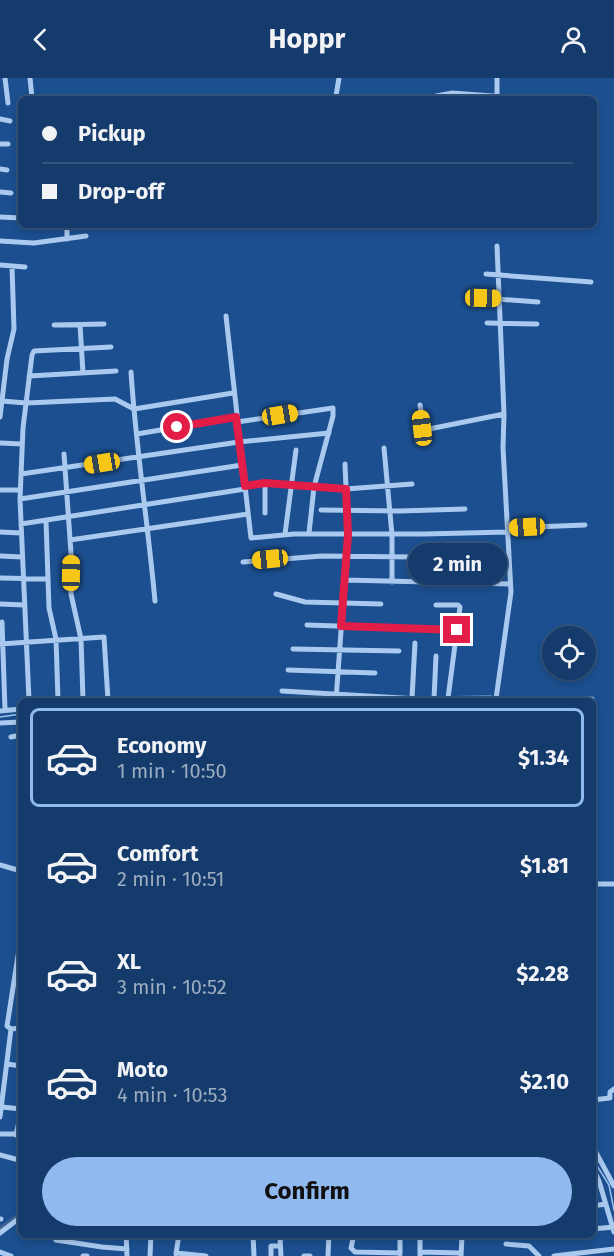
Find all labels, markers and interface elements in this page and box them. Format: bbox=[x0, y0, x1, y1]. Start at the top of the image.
icon: back bbox=[24, 23, 57, 56]
text: Hoppr bbox=[269, 23, 345, 55]
icon: person bbox=[557, 23, 590, 56]
text: Pickup bbox=[78, 120, 146, 147]
text: Drop-off bbox=[78, 178, 164, 205]
car bbox=[465, 289, 501, 307]
car bbox=[261, 403, 299, 427]
car bbox=[411, 409, 433, 447]
route start bbox=[163, 413, 190, 440]
car bbox=[83, 451, 121, 475]
car bbox=[509, 517, 545, 537]
callout: 2 min bbox=[408, 543, 506, 585]
car bbox=[251, 548, 289, 570]
text: 2 min bbox=[433, 552, 482, 576]
car bbox=[62, 555, 80, 591]
route end bbox=[443, 616, 470, 643]
map controls bbox=[542, 626, 596, 680]
button: locate bbox=[542, 626, 596, 680]
icon: car bbox=[45, 731, 99, 785]
text: Economy bbox=[117, 732, 206, 759]
text: $1.34 bbox=[518, 744, 569, 771]
text: 1 min · 10:50 bbox=[117, 759, 227, 783]
icon: car bbox=[45, 839, 99, 893]
text: Comfort bbox=[117, 840, 198, 867]
text: $1.81 bbox=[520, 852, 569, 879]
text: 2 min · 10:51 bbox=[117, 867, 224, 891]
icon: car bbox=[45, 947, 99, 1001]
text: XL bbox=[117, 948, 141, 975]
text: $2.28 bbox=[516, 960, 569, 987]
text: 3 min · 10:52 bbox=[117, 975, 227, 999]
icon: car bbox=[45, 1055, 99, 1109]
text: Moto bbox=[117, 1056, 168, 1083]
text: $2.10 bbox=[520, 1068, 569, 1095]
text: 4 min · 10:53 bbox=[117, 1083, 227, 1107]
button: Confirm bbox=[42, 1157, 572, 1226]

